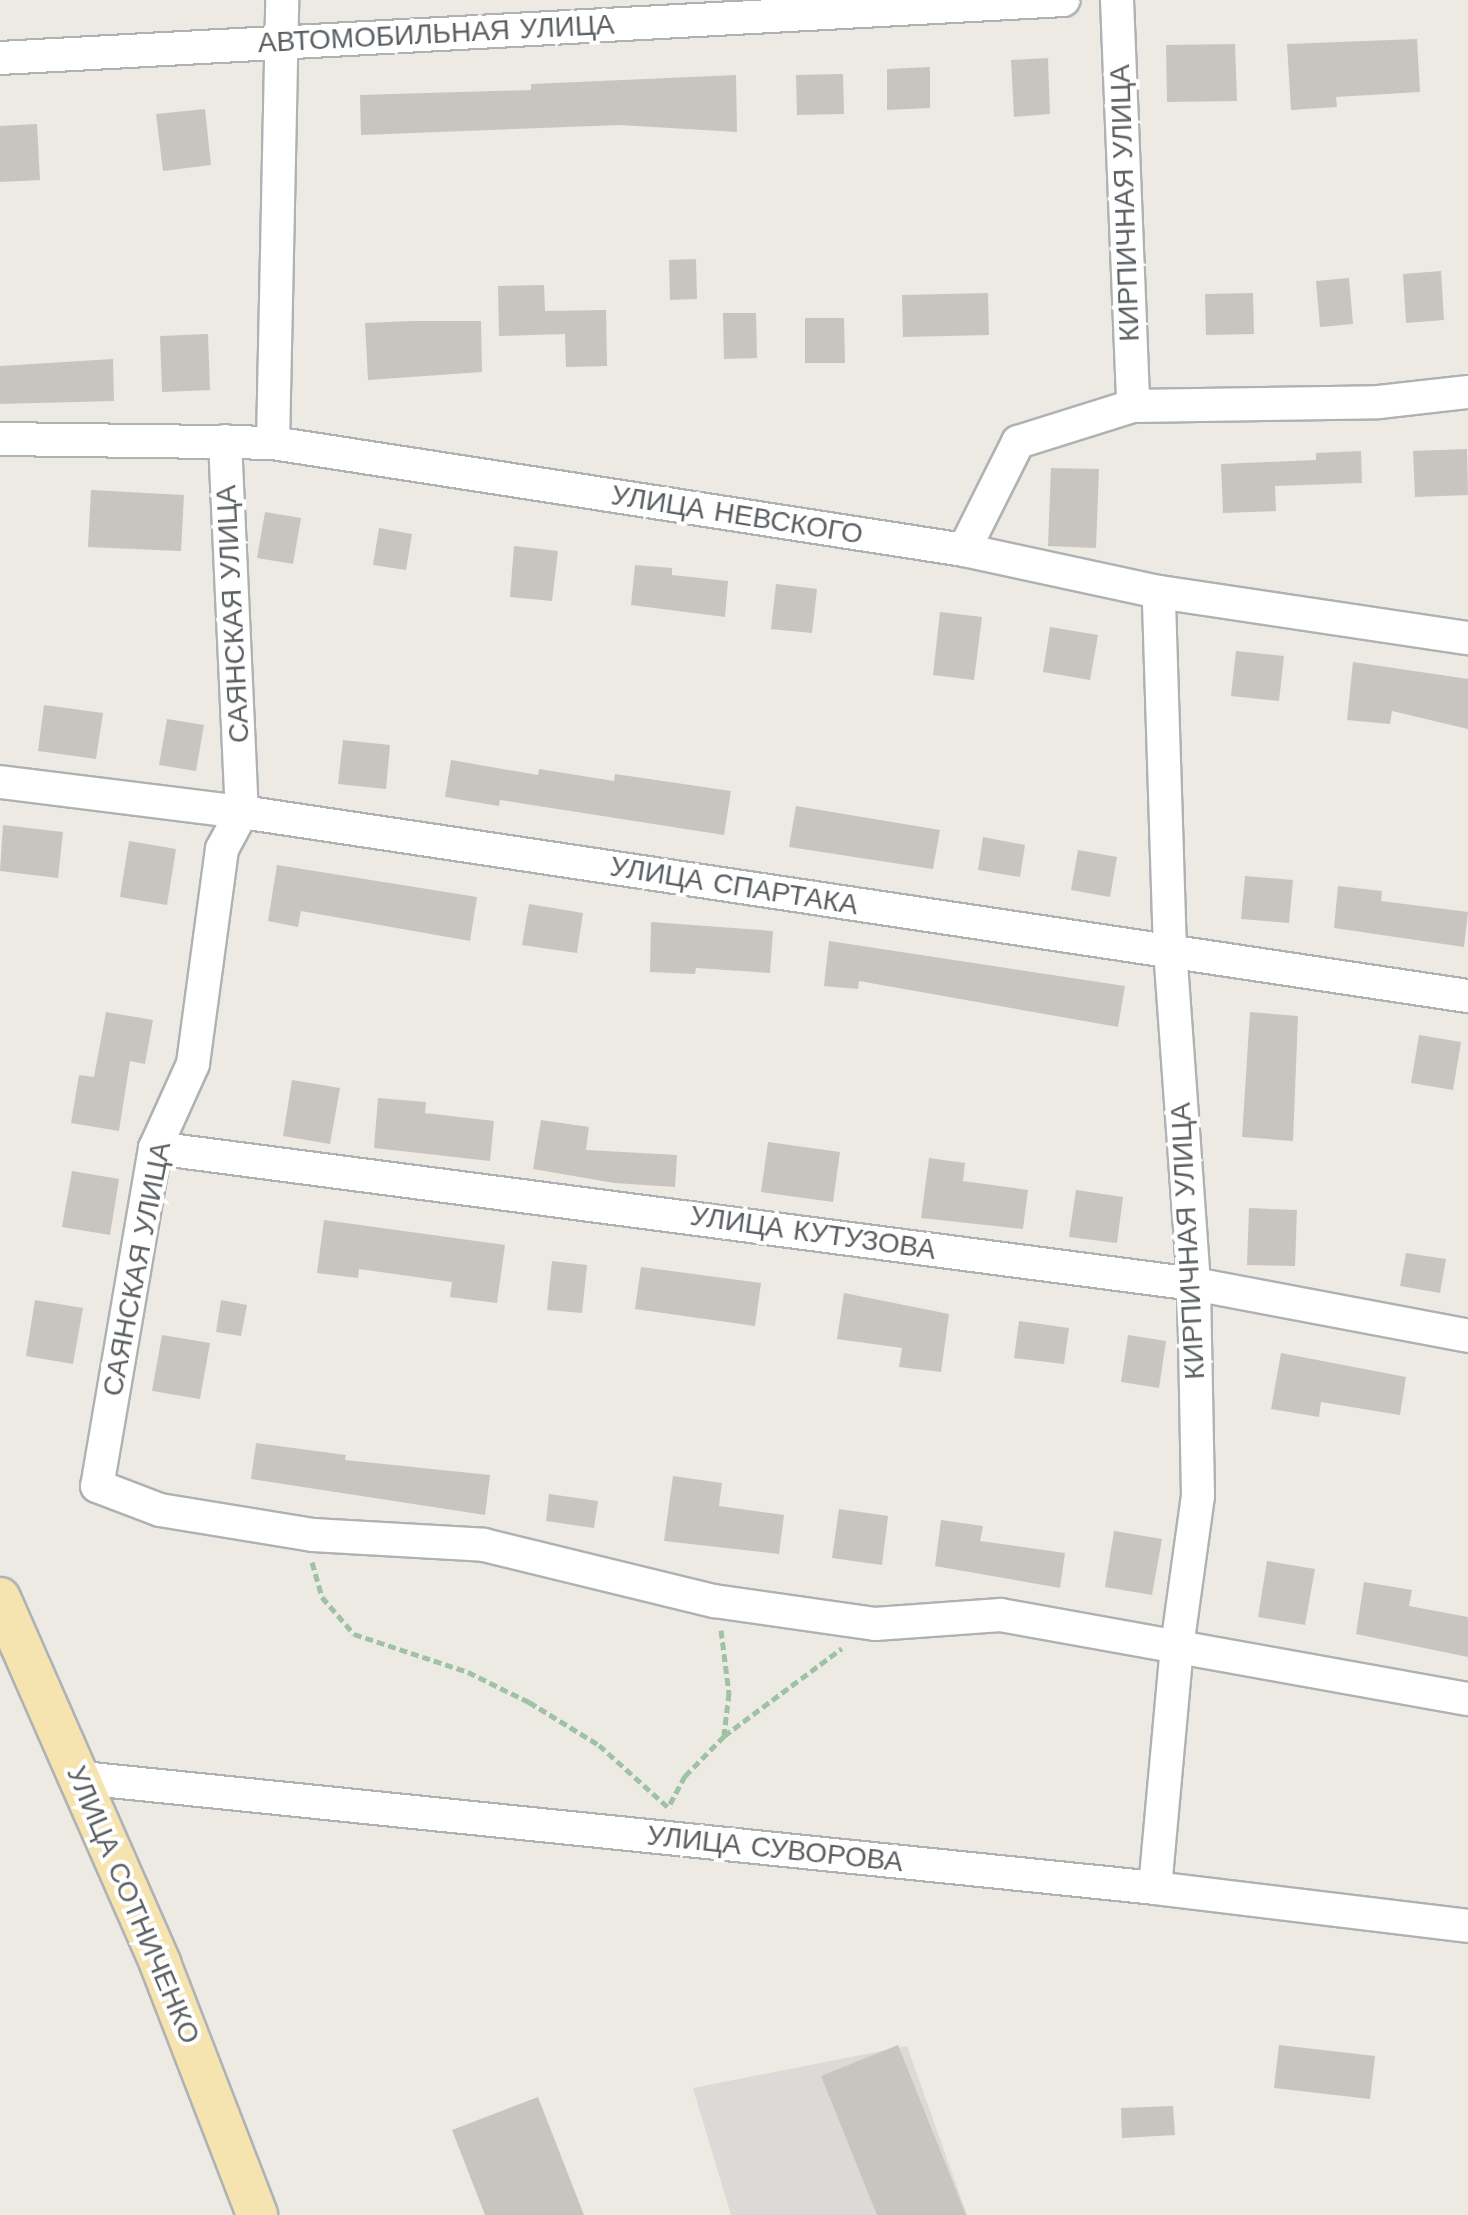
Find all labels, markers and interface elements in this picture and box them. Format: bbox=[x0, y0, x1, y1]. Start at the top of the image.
street label: АВТОМОБИЛЬНАЯ УЛИЦА bbox=[257, 8, 615, 60]
street label: КИРПИЧНАЯ УЛИЦА bbox=[1103, 64, 1147, 342]
street label: УЛИЦА НЕВСКОГО bbox=[609, 479, 865, 551]
street label: САЯНСКАЯ УЛИЦА bbox=[209, 484, 257, 744]
street label: УЛИЦА СПАРТАКА bbox=[608, 850, 860, 922]
street label: КИРПИЧНАЯ УЛИЦА bbox=[1164, 1102, 1212, 1380]
street label: САЯНСКАЯ УЛИЦА bbox=[96, 1139, 178, 1399]
street label: УЛИЦА КУТУЗОВА bbox=[688, 1199, 938, 1267]
street label: УЛИЦА СОТНИЧЕНКО bbox=[59, 1761, 207, 2049]
street label: УЛИЦА СУВОРОВА bbox=[645, 1819, 905, 1879]

